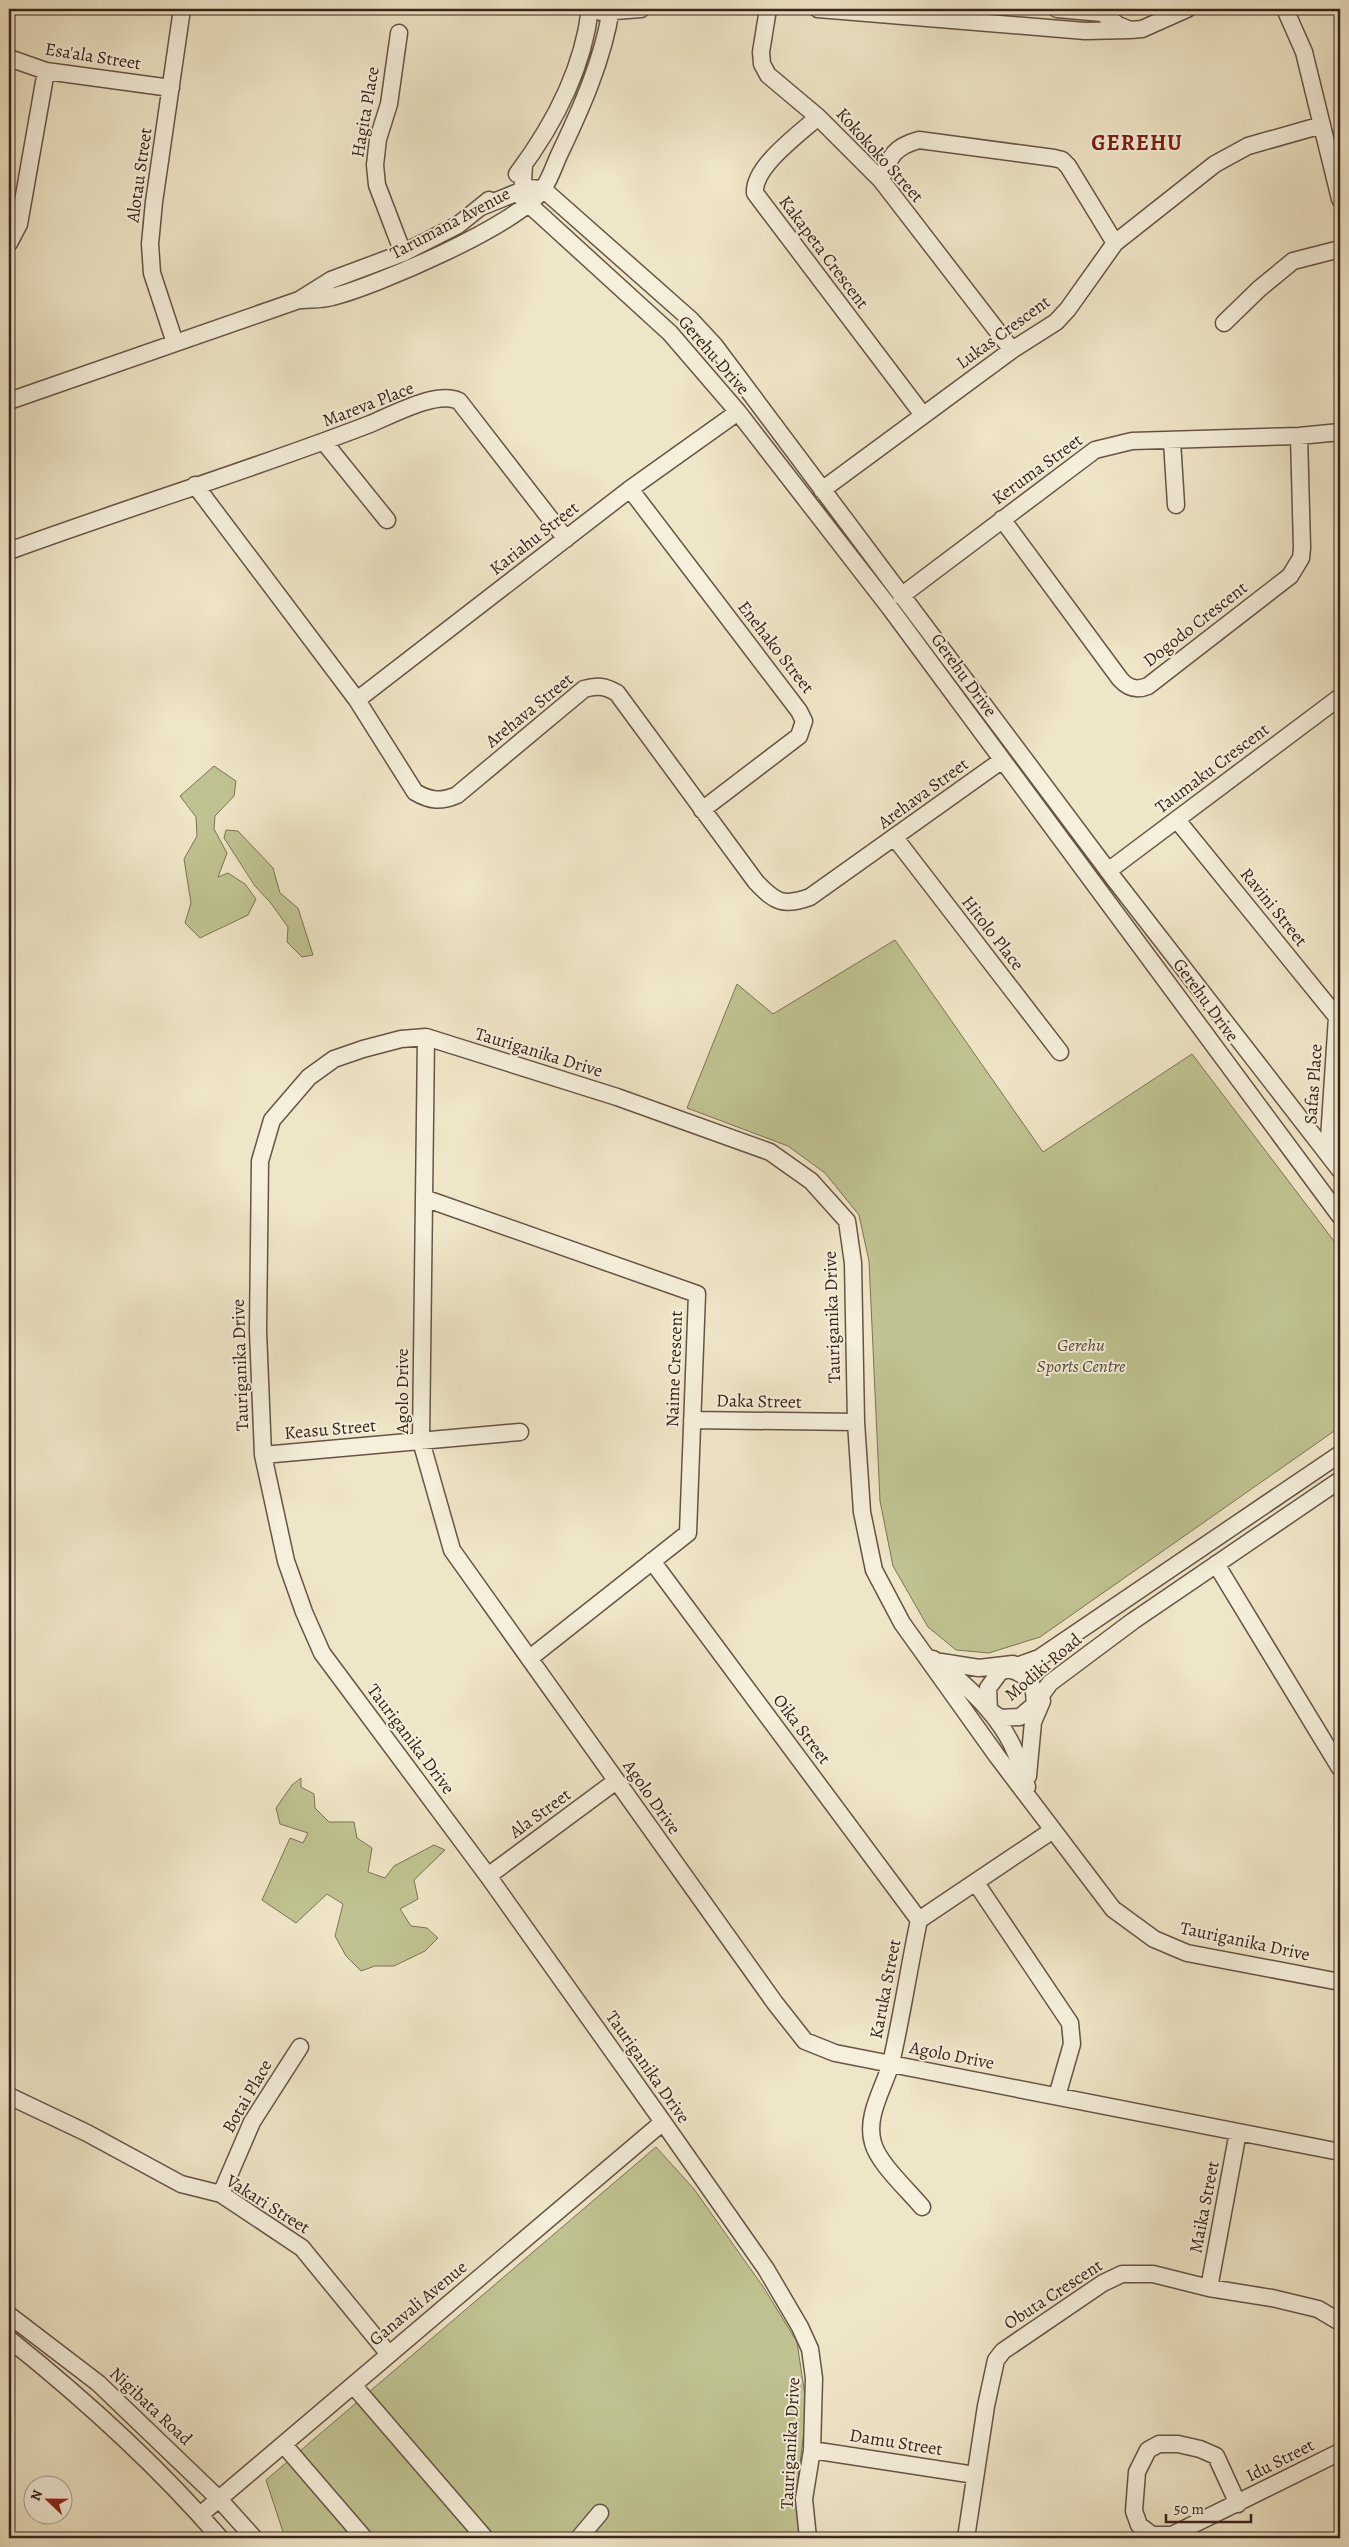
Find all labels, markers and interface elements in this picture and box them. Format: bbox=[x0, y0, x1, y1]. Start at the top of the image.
street label: Esa'ala Street bbox=[43, 37, 143, 75]
street label: Hagita Place bbox=[345, 65, 385, 159]
street label: Kokokoko Street bbox=[831, 102, 929, 208]
street label: Alotau Street bbox=[120, 126, 158, 225]
district label: GEREHU bbox=[1091, 128, 1183, 158]
street label: Tarumana Avenue bbox=[386, 181, 514, 265]
street label: Kakapeta Crescent bbox=[773, 190, 875, 314]
street label: Lukas Crescent bbox=[951, 290, 1055, 374]
street label: Gerehu Drive bbox=[673, 310, 755, 400]
street label: Mareva Place bbox=[319, 376, 417, 432]
street label: Keruma Street bbox=[987, 428, 1087, 510]
street label: Kariahu Street bbox=[484, 496, 584, 580]
street label: Dogodo Crescent bbox=[1138, 576, 1252, 672]
street label: Enehako Street bbox=[732, 596, 820, 698]
street label: Gerehu Drive bbox=[926, 628, 1002, 722]
street label: Arehava Street bbox=[479, 667, 578, 753]
street label: Taumaku Crescent bbox=[1150, 717, 1274, 819]
street label: Arehava Street bbox=[872, 752, 973, 835]
street label: Ravini Street bbox=[1235, 863, 1313, 951]
street label: Hitolo Place bbox=[956, 891, 1030, 975]
street label: Gerehu Drive bbox=[1168, 953, 1244, 1047]
street label: Tauriganika Drive bbox=[472, 1021, 606, 1083]
street label: Safas Place bbox=[1298, 1043, 1328, 1125]
street label: Tauriganika Drive bbox=[818, 1251, 846, 1383]
street label: Tauriganika Drive bbox=[226, 1299, 254, 1431]
street label: Naime Crescent bbox=[660, 1310, 688, 1428]
park label: Gerehu Sports Centre bbox=[1037, 1333, 1126, 1378]
street label: Agolo Drive bbox=[390, 1348, 414, 1435]
street label: Daka Street bbox=[716, 1388, 802, 1414]
street label: Keasu Street bbox=[283, 1413, 377, 1445]
street label: Modiki Road bbox=[999, 1627, 1087, 1706]
street label: Tauriganika Drive bbox=[362, 1679, 460, 1799]
street label: Oika Street bbox=[768, 1689, 836, 1769]
street label: Agolo Drive bbox=[617, 1754, 686, 1839]
street label: Ala Street bbox=[504, 1782, 576, 1844]
street label: Tauriganika Drive bbox=[1178, 1916, 1312, 1966]
street label: Karuka Street bbox=[864, 1937, 906, 2041]
street label: Tauriganika Drive bbox=[600, 2006, 696, 2128]
street label: Agolo Drive bbox=[907, 2035, 996, 2075]
street label: Botai Place bbox=[216, 2055, 278, 2137]
street label: Maika Street bbox=[1183, 2159, 1225, 2255]
street label: Vakari Street bbox=[221, 2168, 315, 2239]
street label: Obuta Crescent bbox=[999, 2253, 1107, 2335]
street label: Ganavali Avenue bbox=[364, 2255, 472, 2351]
street label: Nigibata Road bbox=[104, 2361, 198, 2451]
street label: Tauriganika Drive bbox=[775, 2376, 805, 2510]
street label: Damu Street bbox=[848, 2423, 944, 2461]
street label: Idu Street bbox=[1242, 2433, 1318, 2487]
north arrow bbox=[22, 2474, 72, 2524]
text: N bbox=[26, 2487, 47, 2504]
scale bar bbox=[1166, 2492, 1252, 2524]
text: 50 m bbox=[1174, 2499, 1204, 2519]

